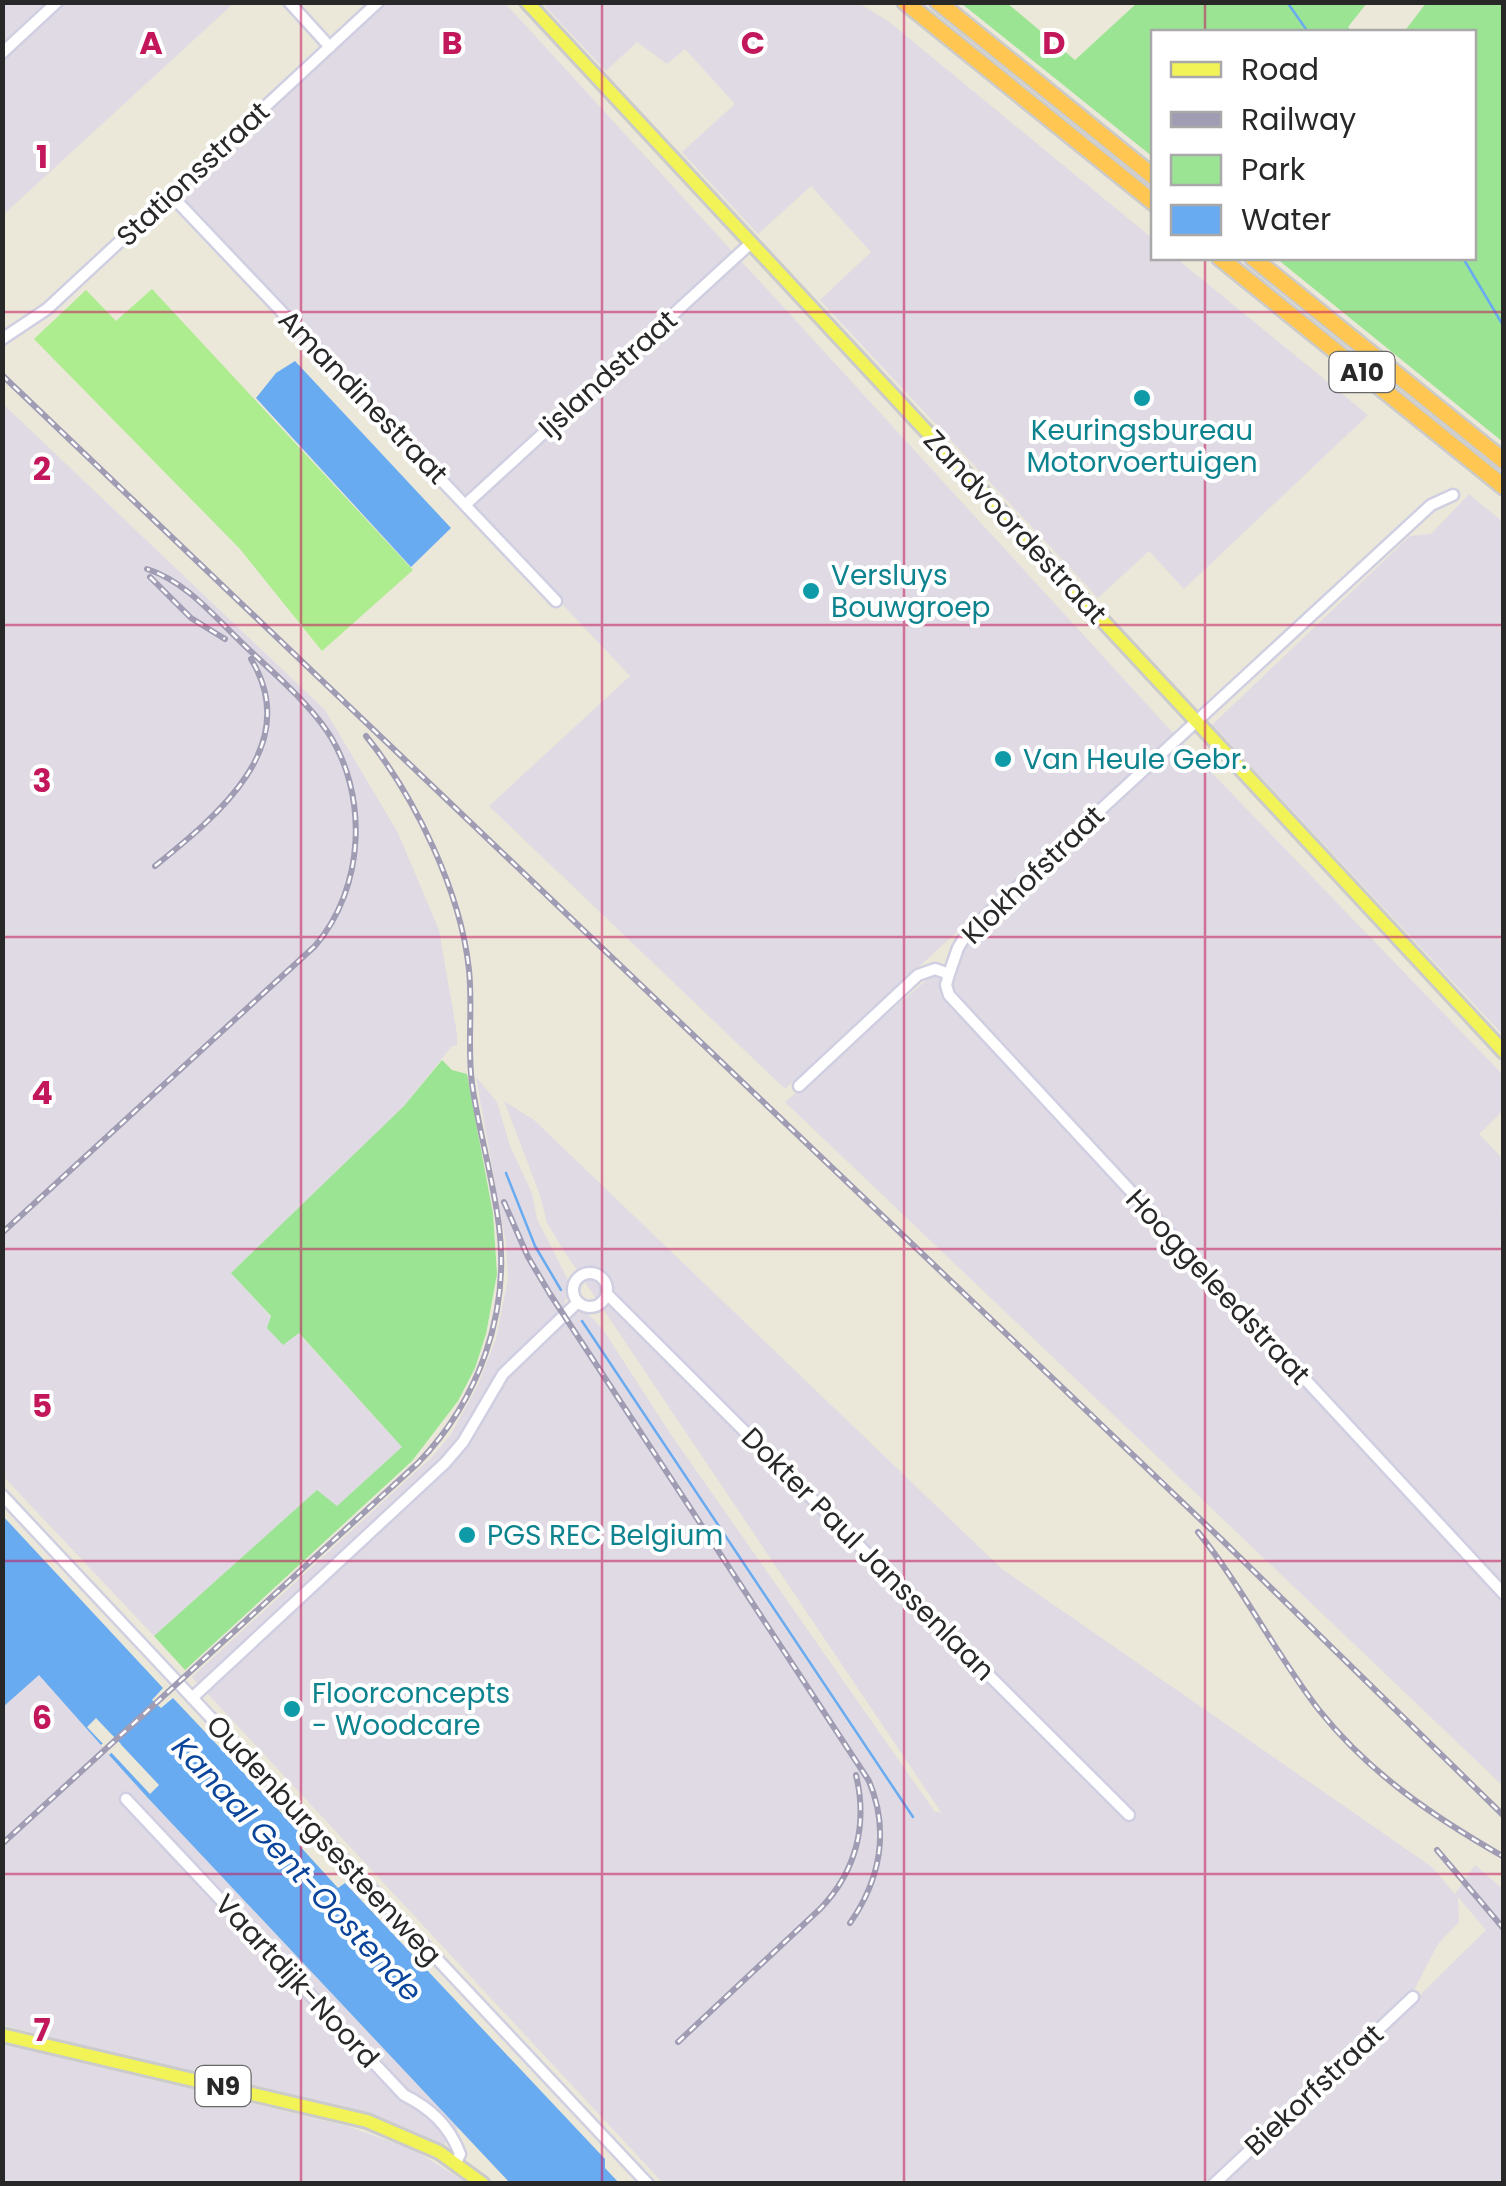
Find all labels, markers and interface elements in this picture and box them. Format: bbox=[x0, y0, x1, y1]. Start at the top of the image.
text: A bbox=[139, 20, 163, 65]
text: B bbox=[441, 20, 463, 65]
text: C bbox=[741, 20, 765, 65]
text: D bbox=[1042, 20, 1066, 65]
legend bbox=[1151, 30, 1476, 260]
text: Road bbox=[1241, 48, 1319, 91]
street label: Stationsstraat bbox=[108, 93, 278, 255]
text: Railway bbox=[1241, 98, 1356, 141]
text: 1 bbox=[36, 134, 48, 179]
text: Park bbox=[1241, 148, 1306, 191]
text: Water bbox=[1241, 198, 1331, 241]
street label: Amandinestraat bbox=[269, 301, 457, 493]
street label: Ijslandstraat bbox=[530, 301, 686, 447]
road number: A10 bbox=[1330, 352, 1394, 392]
marker: Keuringsbureau Motorvoertuigen bbox=[1131, 387, 1153, 409]
place label: Keuringsbureau Motorvoertuigen bbox=[1026, 411, 1258, 482]
street label: Zandvoordestraat bbox=[915, 421, 1115, 633]
text: 2 bbox=[33, 446, 51, 491]
place label: Versluys Bouwgroep bbox=[831, 556, 991, 627]
marker: Versluys Bouwgroep bbox=[800, 580, 822, 602]
place label: Van Heule Gebr. bbox=[1023, 740, 1247, 779]
marker: Van Heule Gebr. bbox=[992, 748, 1014, 770]
text: 3 bbox=[32, 758, 52, 803]
street label: Klokhofstraat bbox=[953, 797, 1113, 953]
text: 4 bbox=[31, 1070, 53, 1115]
street label: Hooggeleedstraat bbox=[1117, 1181, 1319, 1393]
text: 5 bbox=[32, 1383, 52, 1428]
street label: Dokter Paul Janssenlaan bbox=[733, 1419, 1003, 1689]
place label: PGS REC Belgium bbox=[487, 1516, 723, 1555]
marker: PGS REC Belgium bbox=[456, 1524, 478, 1546]
place label: Floorconcepts - Woodcare bbox=[312, 1674, 510, 1745]
text: 6 bbox=[32, 1695, 52, 1740]
marker: Floorconcepts - Woodcare bbox=[281, 1698, 303, 1720]
street label: Oudenburgsesteenweg bbox=[198, 1706, 450, 1974]
water label: Kanaal Gent-Oostende bbox=[162, 1727, 432, 2011]
street label: Vaartdijk-Noord bbox=[206, 1885, 388, 2077]
text: 7 bbox=[33, 2007, 51, 2052]
street label: Biekorfstraat bbox=[1236, 2015, 1392, 2165]
road number: N9 bbox=[196, 2066, 250, 2106]

